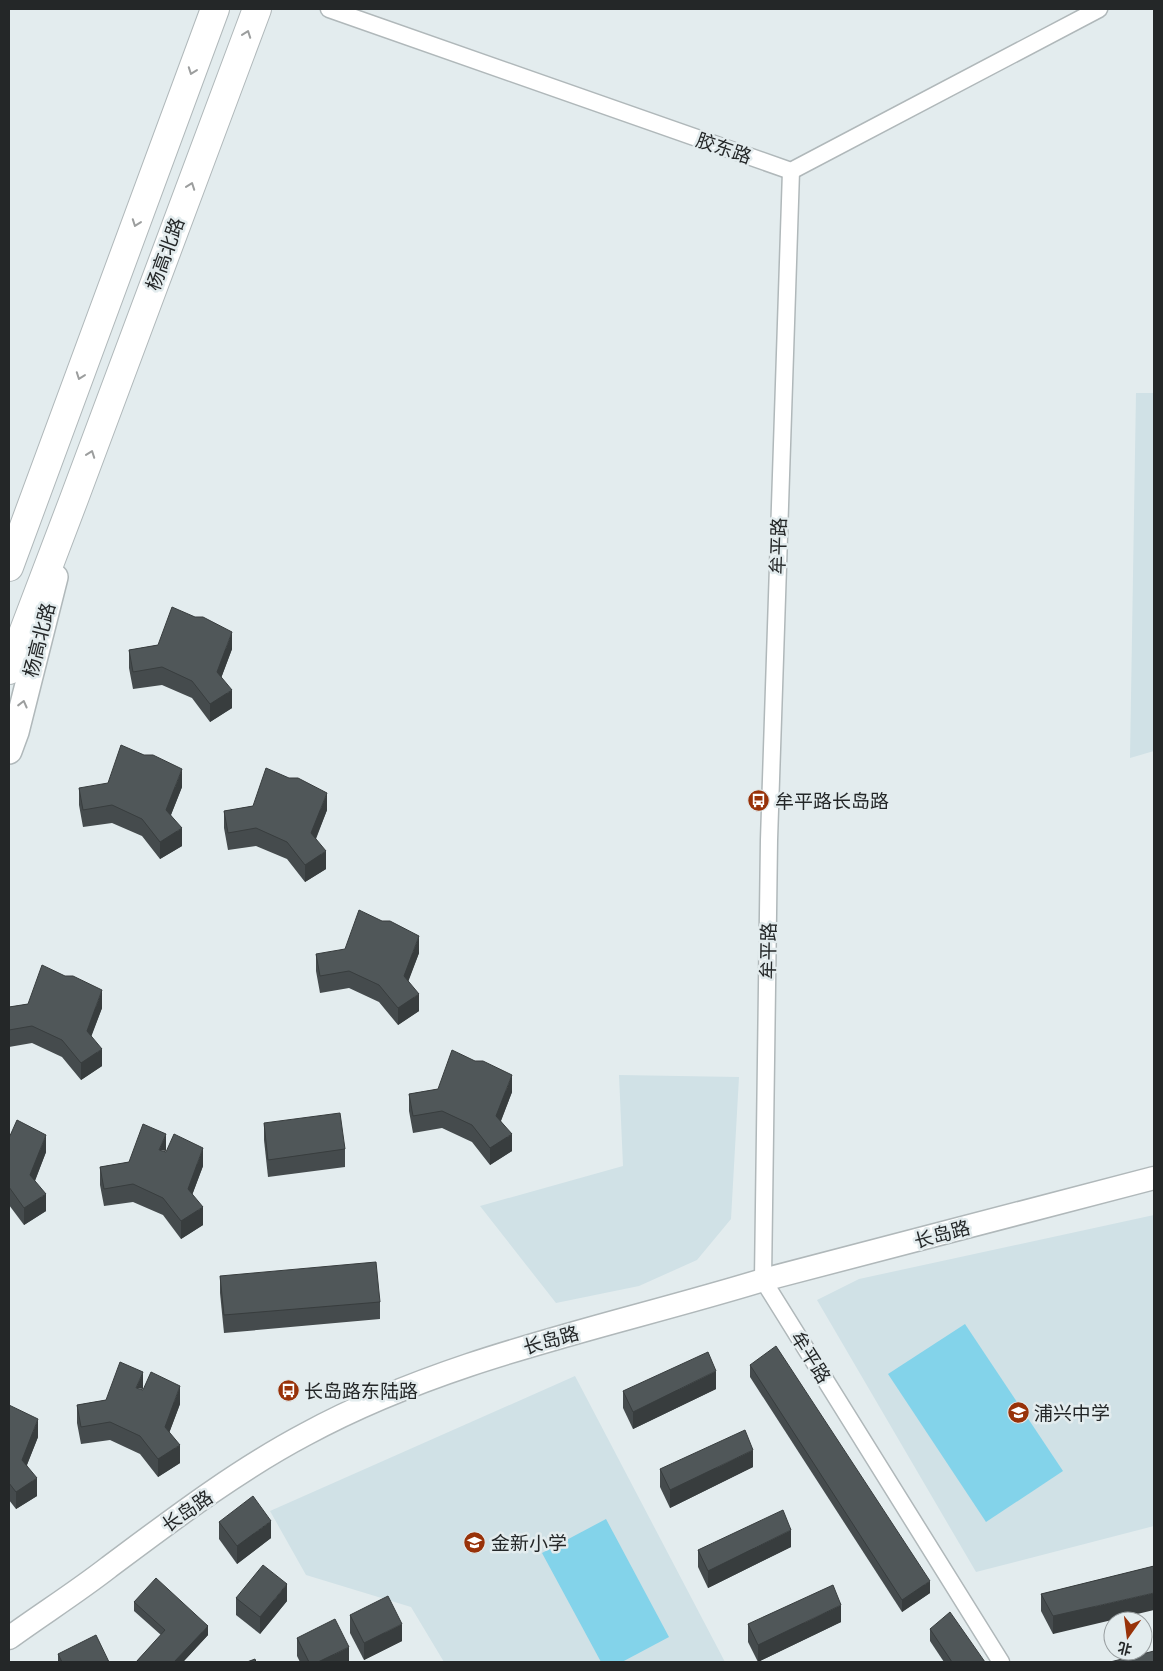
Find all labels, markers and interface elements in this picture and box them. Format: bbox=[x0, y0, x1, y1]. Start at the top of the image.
one-way arrow bbox=[241, 30, 251, 39]
one-way arrow bbox=[188, 66, 198, 75]
street label: 胶东路 bbox=[693, 127, 755, 169]
one-way arrow bbox=[185, 183, 195, 191]
street label: 杨高北路 bbox=[141, 214, 189, 294]
one-way arrow bbox=[132, 219, 142, 227]
one-way arrow bbox=[76, 371, 86, 380]
one-way arrow bbox=[85, 450, 95, 458]
street label: 牟平路 bbox=[765, 517, 791, 575]
street label: 杨高北路 bbox=[18, 600, 60, 680]
one-way arrow bbox=[17, 701, 27, 709]
bus stop icon: 牟平路长岛路 bbox=[747, 789, 771, 813]
place label: 牟平路长岛路 bbox=[775, 789, 889, 813]
street label: 牟平路 bbox=[756, 922, 780, 980]
street label: 长岛路 bbox=[911, 1215, 973, 1253]
street label: 长岛路 bbox=[520, 1321, 582, 1359]
street label: 牟平路 bbox=[786, 1326, 836, 1388]
bus stop icon: 长岛路东陆路 bbox=[276, 1379, 300, 1403]
place label: 长岛路东陆路 bbox=[304, 1379, 418, 1403]
school or university icon: 浦兴中学 bbox=[1006, 1401, 1030, 1425]
place label: 浦兴中学 bbox=[1034, 1401, 1110, 1425]
street label: 长岛路 bbox=[157, 1485, 217, 1537]
school or university icon: 金新小学 bbox=[463, 1531, 487, 1555]
place label: 金新小学 bbox=[491, 1531, 567, 1555]
north arrow bbox=[1103, 1611, 1153, 1661]
text: 北 bbox=[1116, 1638, 1134, 1659]

